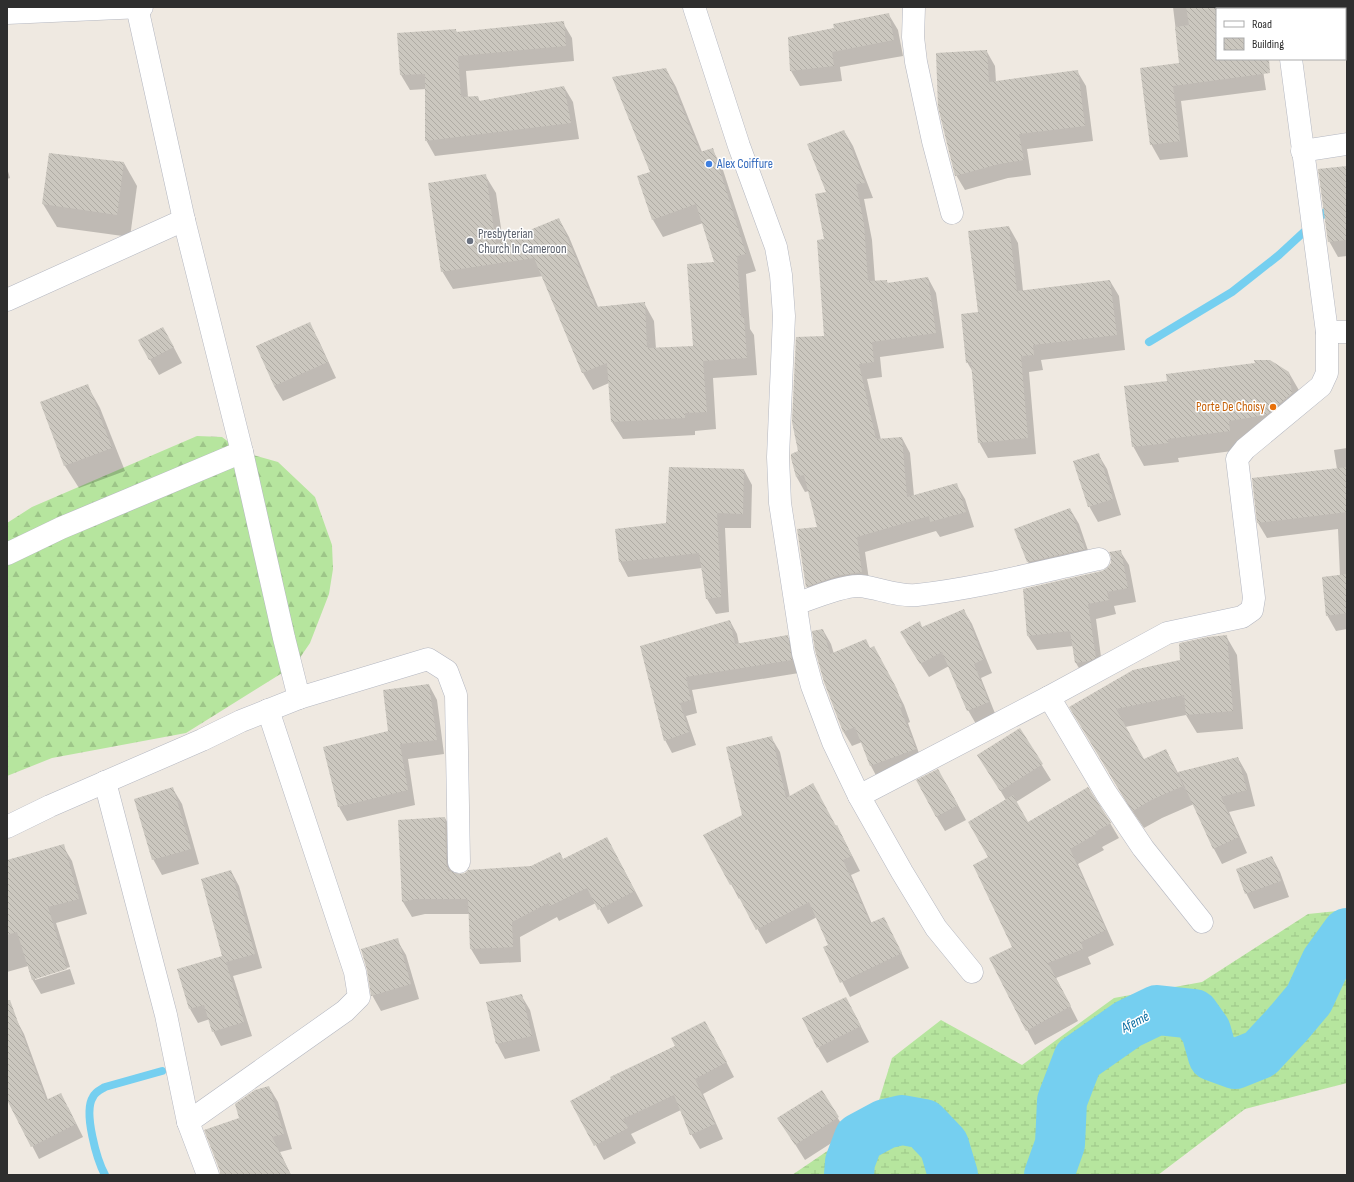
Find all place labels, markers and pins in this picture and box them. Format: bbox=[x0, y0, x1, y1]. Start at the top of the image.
place label: Alex Coiffure bbox=[716, 156, 773, 172]
marker: Alex Coiffure bbox=[704, 159, 714, 169]
place label: Presbyterian Church In Cameroon bbox=[478, 226, 566, 257]
marker: Presbyterian Church In Cameroon bbox=[465, 236, 475, 246]
place label: Porte De Choisy bbox=[1196, 399, 1265, 415]
marker: Porte De Choisy bbox=[1268, 402, 1278, 412]

